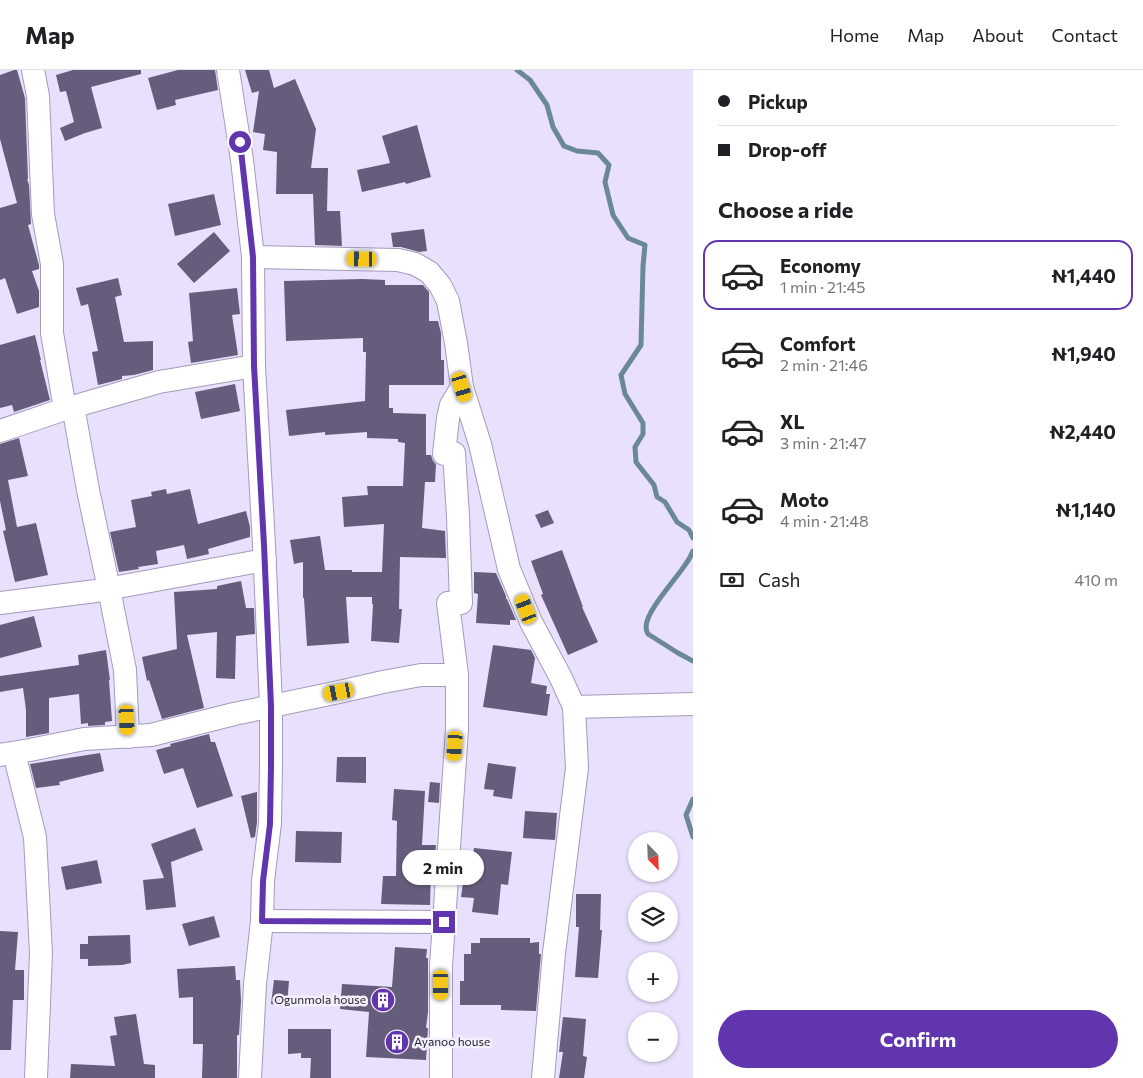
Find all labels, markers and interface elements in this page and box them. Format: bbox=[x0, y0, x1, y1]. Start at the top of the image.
text: Map bbox=[25, 20, 75, 49]
text: Home bbox=[830, 24, 879, 46]
text: Map bbox=[907, 24, 944, 46]
text: About bbox=[972, 24, 1024, 46]
text: Contact bbox=[1052, 24, 1118, 46]
text: Pickup bbox=[748, 90, 808, 113]
route start bbox=[229, 131, 251, 153]
text: Drop-off bbox=[748, 138, 827, 161]
text: Choose a ride bbox=[718, 196, 853, 223]
car bbox=[346, 251, 377, 267]
icon: car bbox=[720, 253, 765, 298]
text: Economy bbox=[780, 254, 861, 277]
text: ₦1,440 bbox=[1051, 264, 1116, 287]
text: 1 min · 21:45 bbox=[780, 277, 865, 296]
icon: car bbox=[720, 331, 765, 376]
text: Comfort bbox=[780, 332, 856, 355]
text: ₦1,940 bbox=[1051, 342, 1116, 365]
text: 2 min · 21:46 bbox=[780, 355, 868, 374]
car bbox=[450, 370, 473, 404]
icon: car bbox=[720, 409, 765, 454]
text: XL bbox=[780, 410, 805, 433]
text: ₦2,440 bbox=[1049, 420, 1116, 443]
text: 3 min · 21:47 bbox=[780, 433, 867, 452]
icon: car bbox=[720, 487, 765, 532]
text: Moto bbox=[780, 488, 829, 511]
text: ₦1,140 bbox=[1055, 498, 1116, 521]
text: 4 min · 21:48 bbox=[780, 511, 869, 530]
icon: cash bbox=[718, 566, 746, 594]
text: Cash bbox=[758, 568, 800, 591]
text: 410 m bbox=[1075, 570, 1118, 589]
car bbox=[513, 592, 538, 626]
car bbox=[322, 682, 355, 702]
car bbox=[118, 705, 135, 735]
car bbox=[446, 731, 463, 761]
north arrow bbox=[628, 832, 678, 882]
map controls bbox=[628, 832, 678, 1062]
callout: 2 min bbox=[403, 850, 485, 884]
text: 2 min bbox=[423, 858, 463, 877]
button: layers bbox=[628, 892, 678, 942]
route end bbox=[433, 911, 455, 933]
button: + bbox=[628, 952, 678, 1002]
car bbox=[433, 970, 448, 1000]
building icon: Ogunmola house bbox=[370, 987, 396, 1013]
place label: Ogunmola house bbox=[274, 992, 366, 1006]
button: Confirm bbox=[718, 1010, 1118, 1068]
button: − bbox=[628, 1012, 678, 1062]
building icon: Ayanoo house bbox=[384, 1029, 410, 1055]
place label: Ayanoo house bbox=[414, 1034, 490, 1048]

